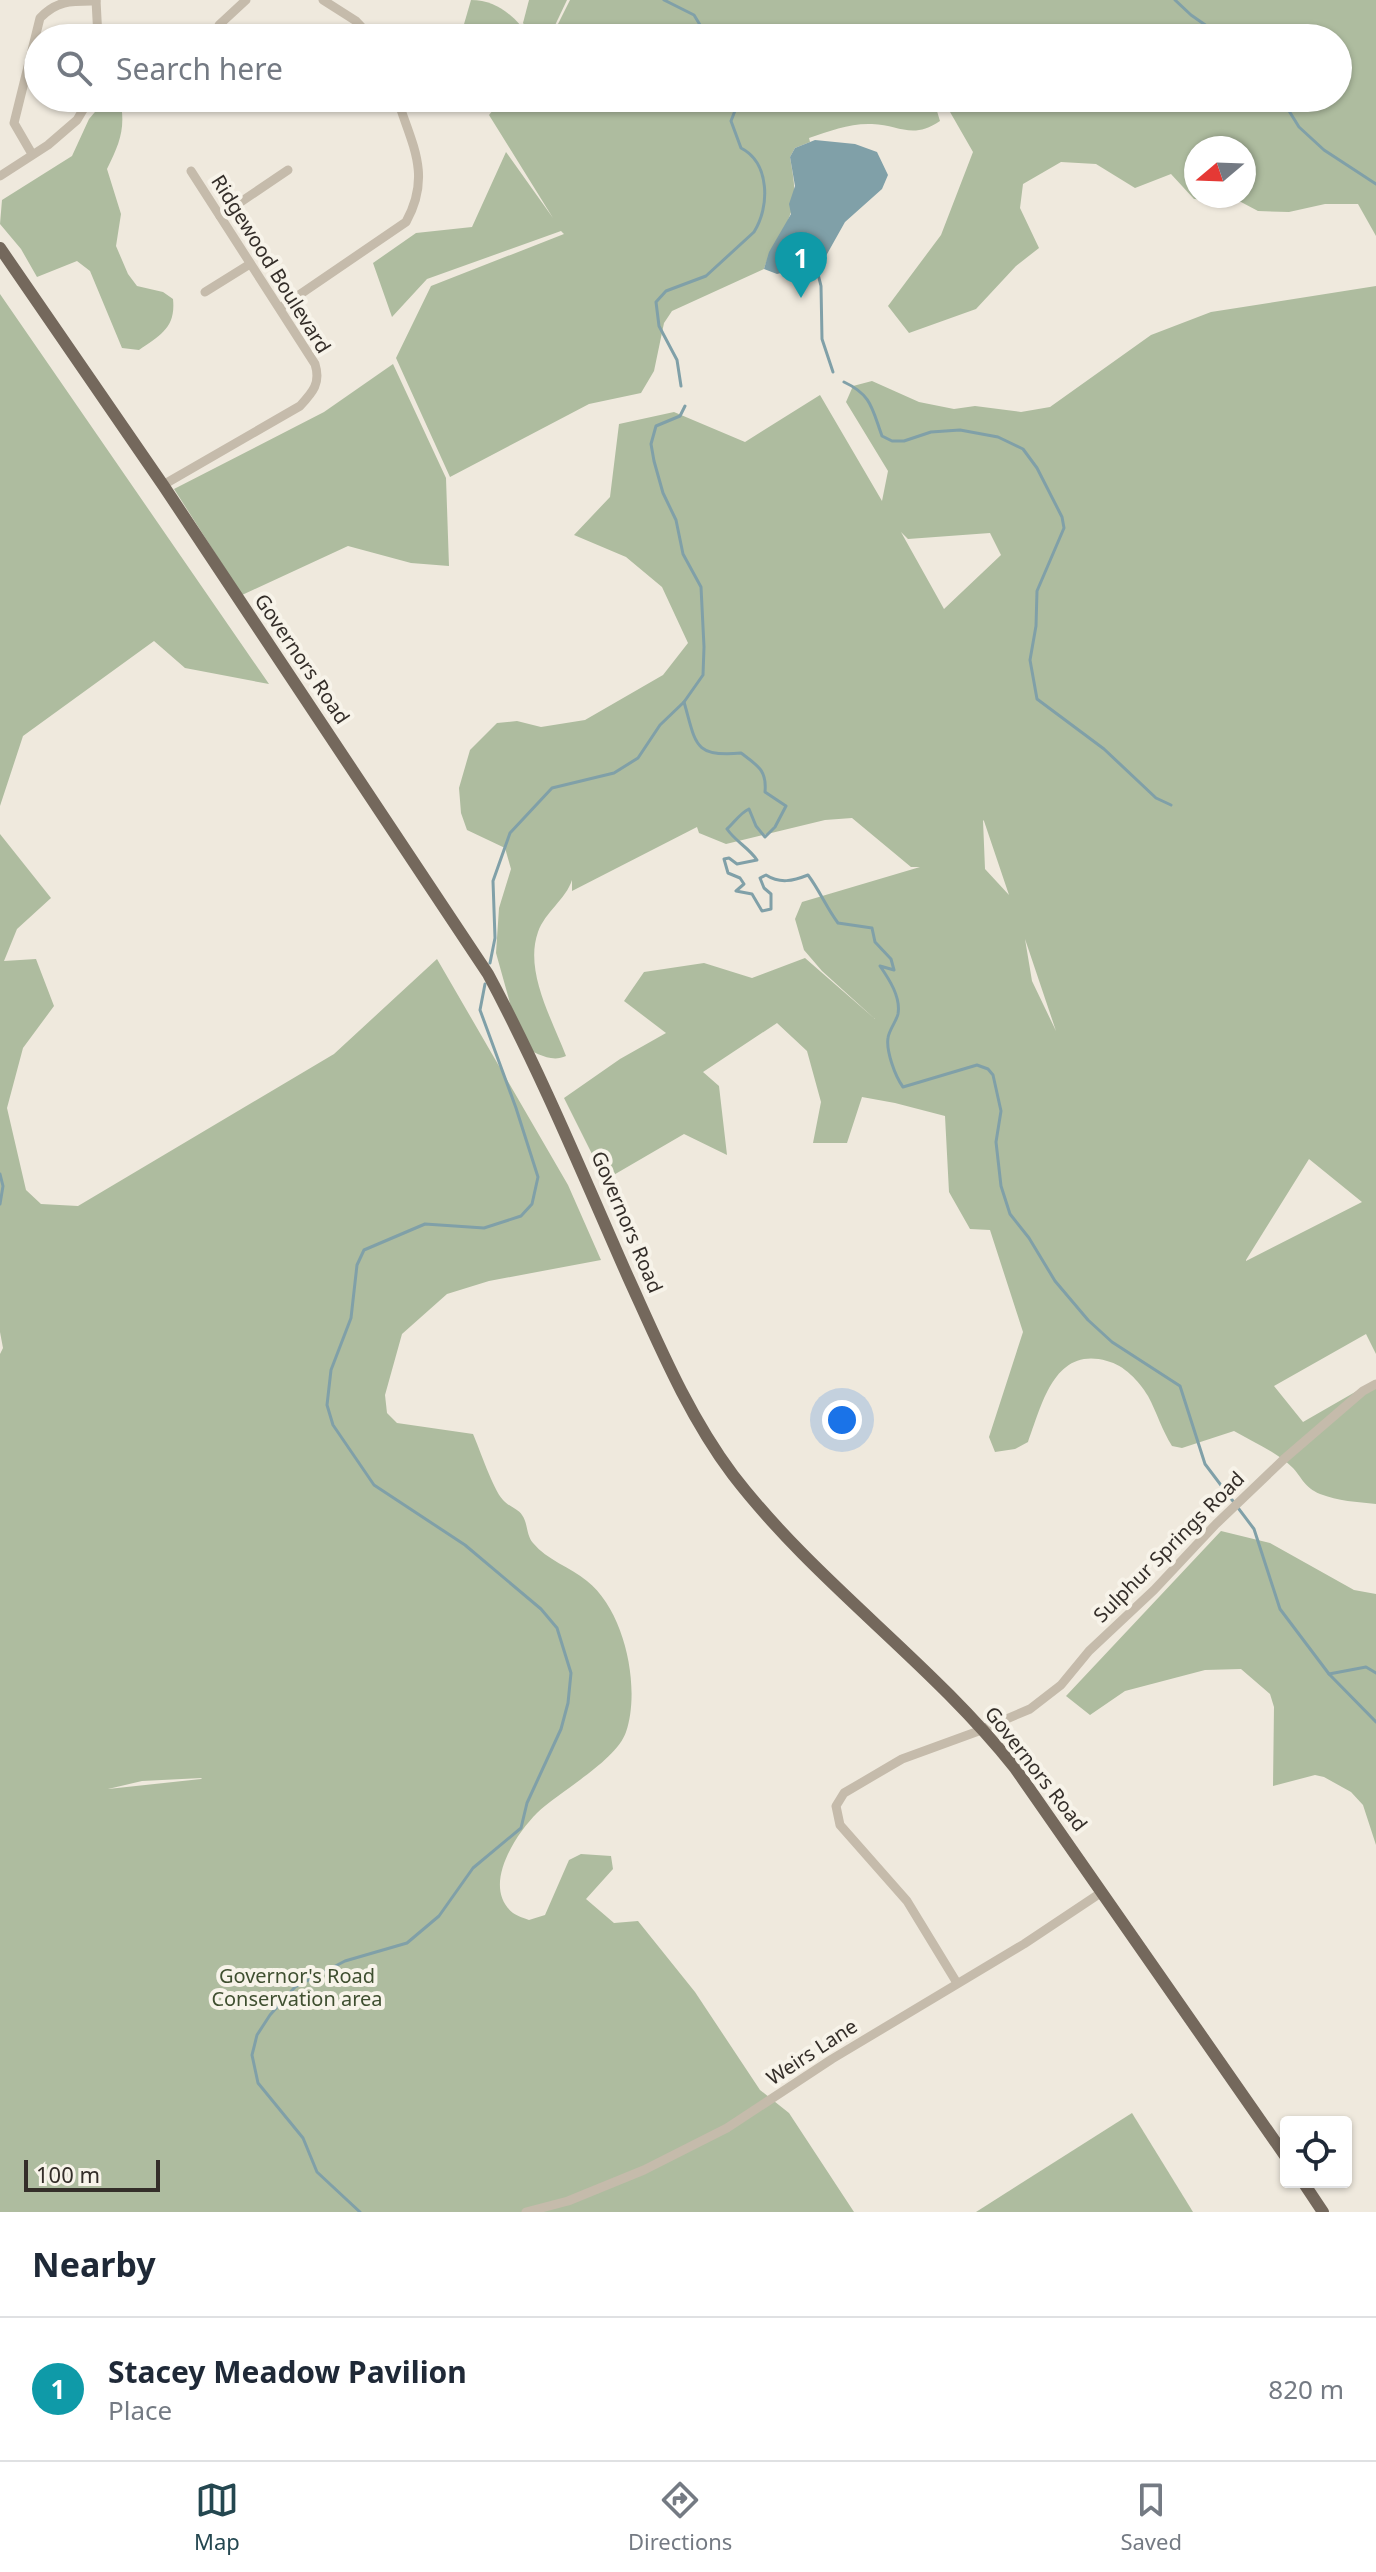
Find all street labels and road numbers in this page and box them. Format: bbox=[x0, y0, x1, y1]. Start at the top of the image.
street label: Ridgewood Boulevard bbox=[206, 169, 337, 358]
street label: Governors Road bbox=[249, 588, 356, 729]
street label: Governors Road bbox=[585, 1147, 669, 1297]
street label: Sulphur Springs Road bbox=[1087, 1465, 1250, 1628]
street label: Governors Road bbox=[979, 1701, 1094, 1837]
street label: Weirs Lane bbox=[761, 2012, 862, 2091]

